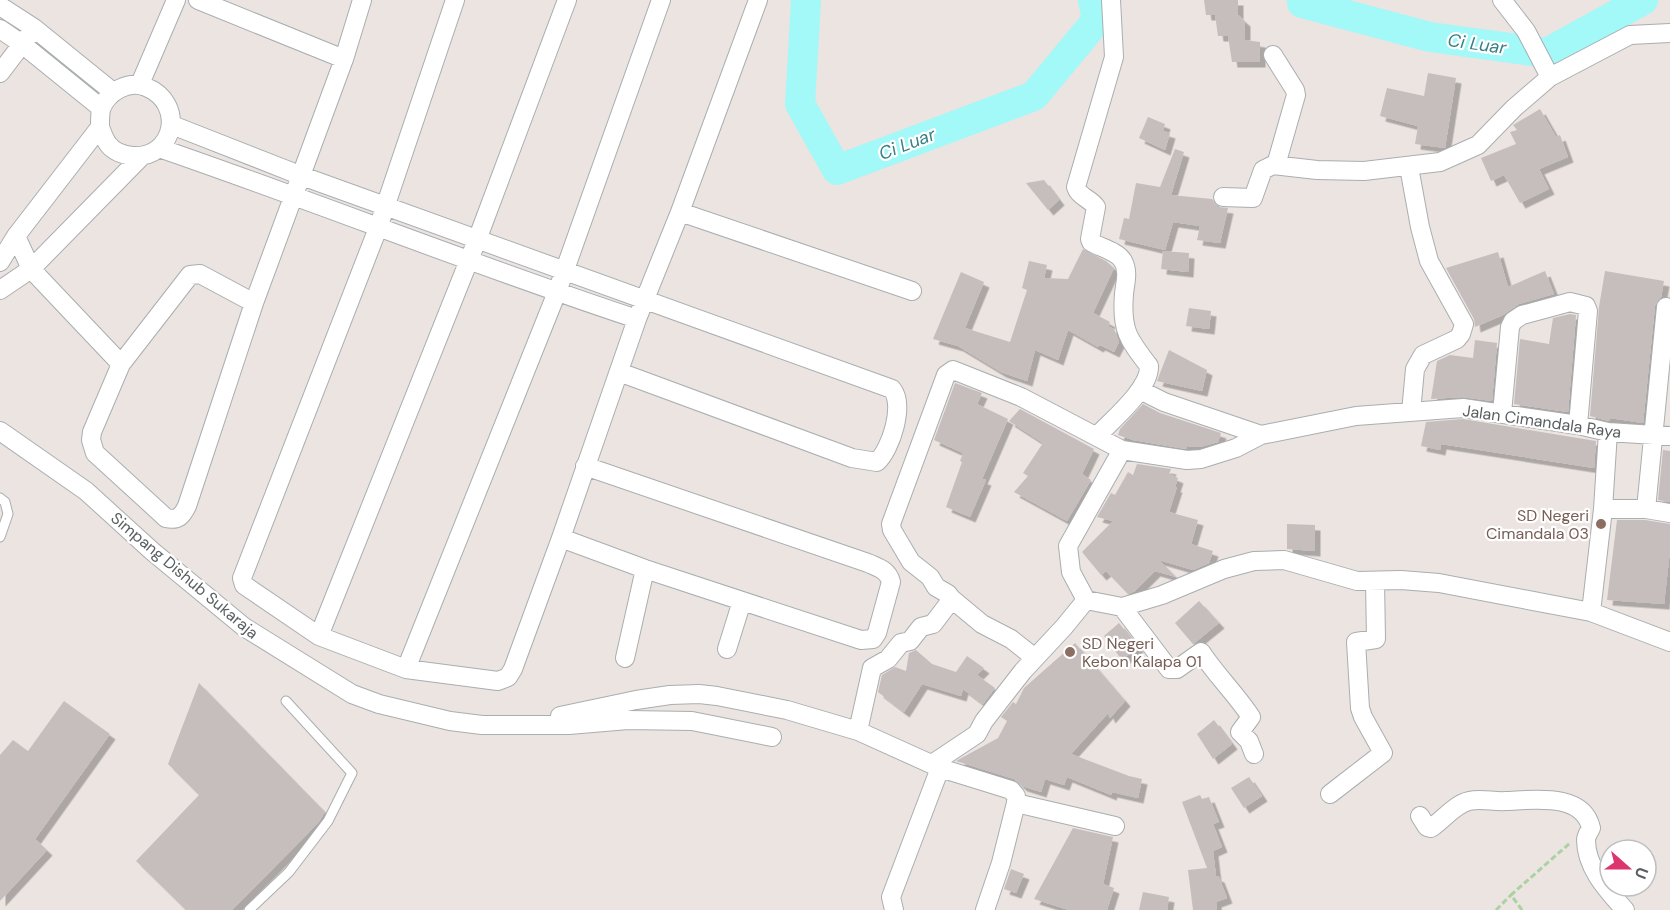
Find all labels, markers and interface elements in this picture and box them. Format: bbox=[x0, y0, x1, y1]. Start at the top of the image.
water label: Ci Luar bbox=[1446, 28, 1509, 60]
water label: Ci Luar bbox=[875, 122, 940, 166]
street label: Jalan Cimandala Raya bbox=[1461, 400, 1623, 443]
place label: SD Negeri Cimandala 03 bbox=[1486, 505, 1589, 544]
street label: Simpang Dishub Sukaraja bbox=[107, 507, 263, 643]
marker: SD Negeri Cimandala 03 bbox=[1594, 517, 1608, 531]
place label: SD Negeri Kebon Kalapa 01 bbox=[1082, 633, 1202, 672]
marker: SD Negeri Kebon Kalapa 01 bbox=[1063, 645, 1077, 659]
north arrow bbox=[1598, 838, 1658, 898]
text: U bbox=[1630, 864, 1653, 882]

